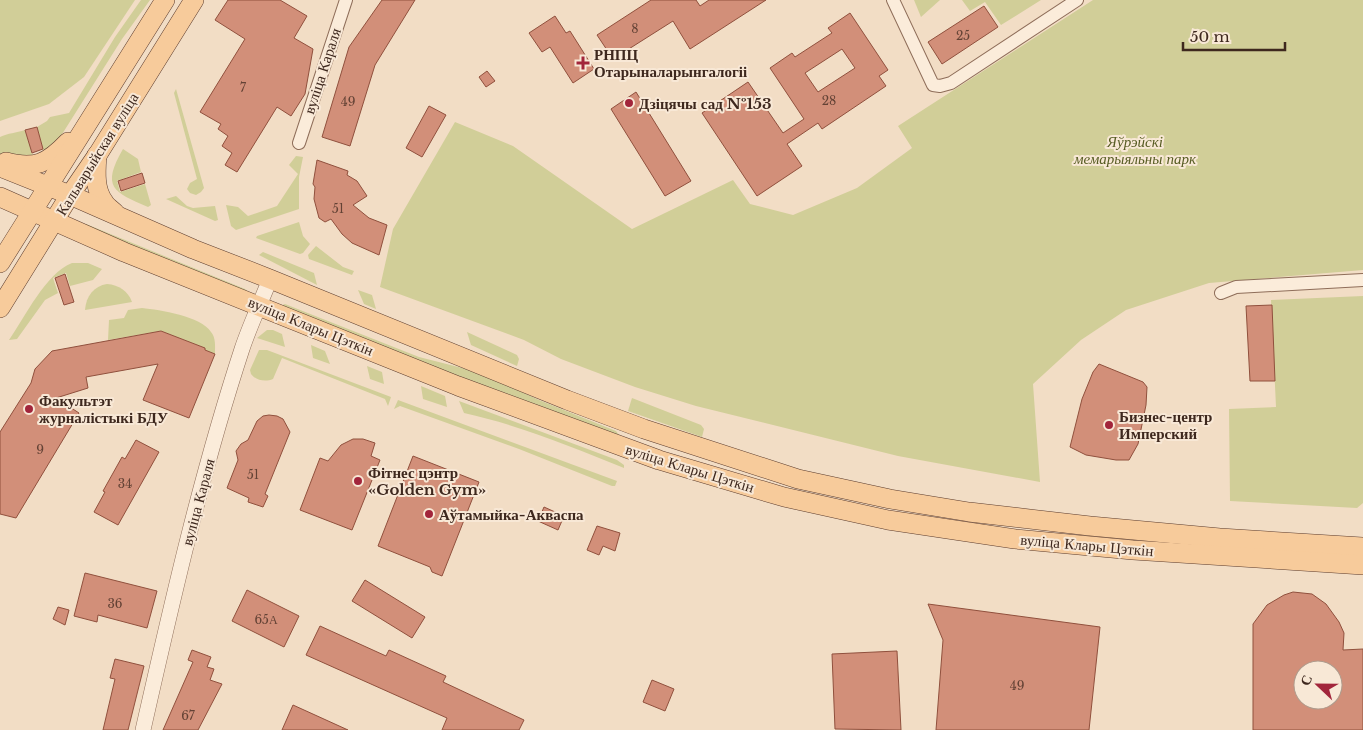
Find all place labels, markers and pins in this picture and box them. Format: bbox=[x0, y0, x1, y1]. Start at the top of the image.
place label: РНПЦ Отарыналарынгалогіі bbox=[594, 45, 747, 81]
marker: РНПЦ Отарыналарынгалогіі bbox=[576, 56, 590, 70]
place label: Дзіцячы сад №153 bbox=[639, 94, 772, 113]
marker: Дзіцячы сад №153 bbox=[623, 97, 635, 109]
place label: Факультэт журналістыкі БДУ bbox=[39, 391, 168, 427]
marker: Факультэт журналістыкі БДУ bbox=[23, 403, 35, 415]
place label: Бизнес-центр Имперский bbox=[1119, 407, 1212, 443]
marker: Бизнес-центр Имперский bbox=[1103, 419, 1115, 431]
place label: Фітнес цэнтр «Golden Gym» bbox=[368, 463, 486, 499]
marker: Фітнес цэнтр «Golden Gym» bbox=[352, 475, 364, 487]
place label: Аўтамыйка-Акваспа bbox=[439, 505, 584, 524]
marker: Аўтамыйка-Акваспа bbox=[423, 508, 435, 520]

